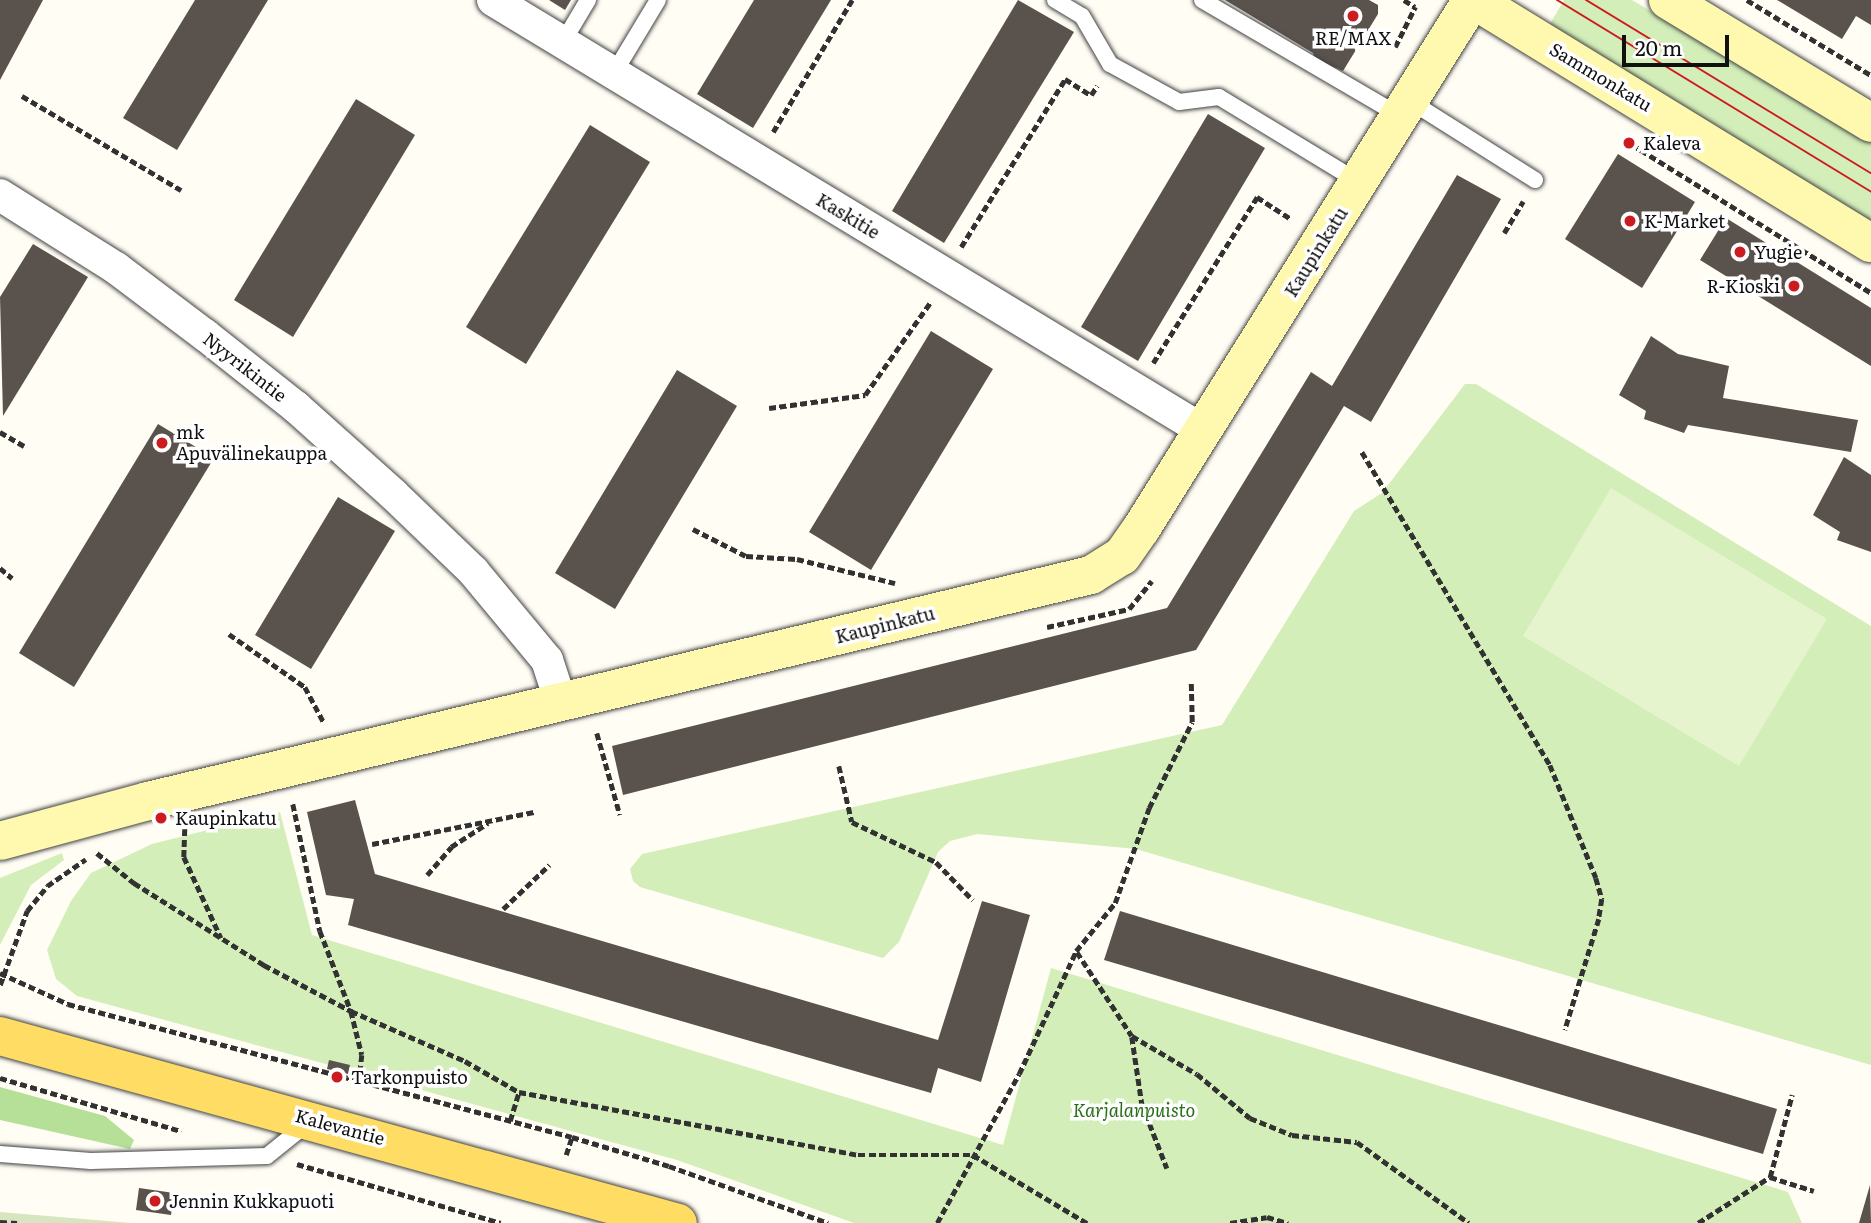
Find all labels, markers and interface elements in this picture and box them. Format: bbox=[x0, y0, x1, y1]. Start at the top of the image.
marker: RE/MAX bbox=[1345, 8, 1361, 24]
scale bar bbox=[1626, 21, 1733, 65]
place label: RE/MAX bbox=[1315, 27, 1391, 49]
text: 20 m bbox=[1635, 31, 1682, 62]
street label: Sammonkatu bbox=[1546, 38, 1656, 116]
place label: Kaleva bbox=[1643, 132, 1701, 154]
marker: Kaleva bbox=[1621, 135, 1637, 151]
street label: Kaskitie bbox=[812, 189, 884, 243]
street label: Kaupinkatu bbox=[1280, 203, 1352, 301]
place label: K-Market bbox=[1644, 210, 1725, 232]
marker: K-Market bbox=[1622, 213, 1638, 229]
place label: Yugie bbox=[1754, 241, 1802, 263]
marker: Yugie bbox=[1732, 244, 1748, 260]
place label: R-Kioski bbox=[1707, 275, 1780, 297]
marker: R-Kioski bbox=[1786, 278, 1802, 294]
street label: Nyyrikintie bbox=[199, 328, 291, 406]
place label: mk Apuvälinekauppa bbox=[176, 422, 327, 464]
marker: mk Apuvälinekauppa bbox=[154, 435, 170, 451]
street label: Kaupinkatu bbox=[833, 602, 937, 648]
place label: Kaupinkatu bbox=[175, 807, 277, 829]
marker: Kaupinkatu bbox=[153, 810, 169, 826]
place label: Tarkonpuisto bbox=[351, 1066, 468, 1088]
marker: Tarkonpuisto bbox=[329, 1069, 345, 1085]
park label: Karjalanpuisto bbox=[1073, 1099, 1195, 1121]
street label: Kalevantie bbox=[293, 1105, 387, 1149]
place label: Jennin Kukkapuoti bbox=[169, 1190, 334, 1212]
marker: Jennin Kukkapuoti bbox=[147, 1193, 163, 1209]

